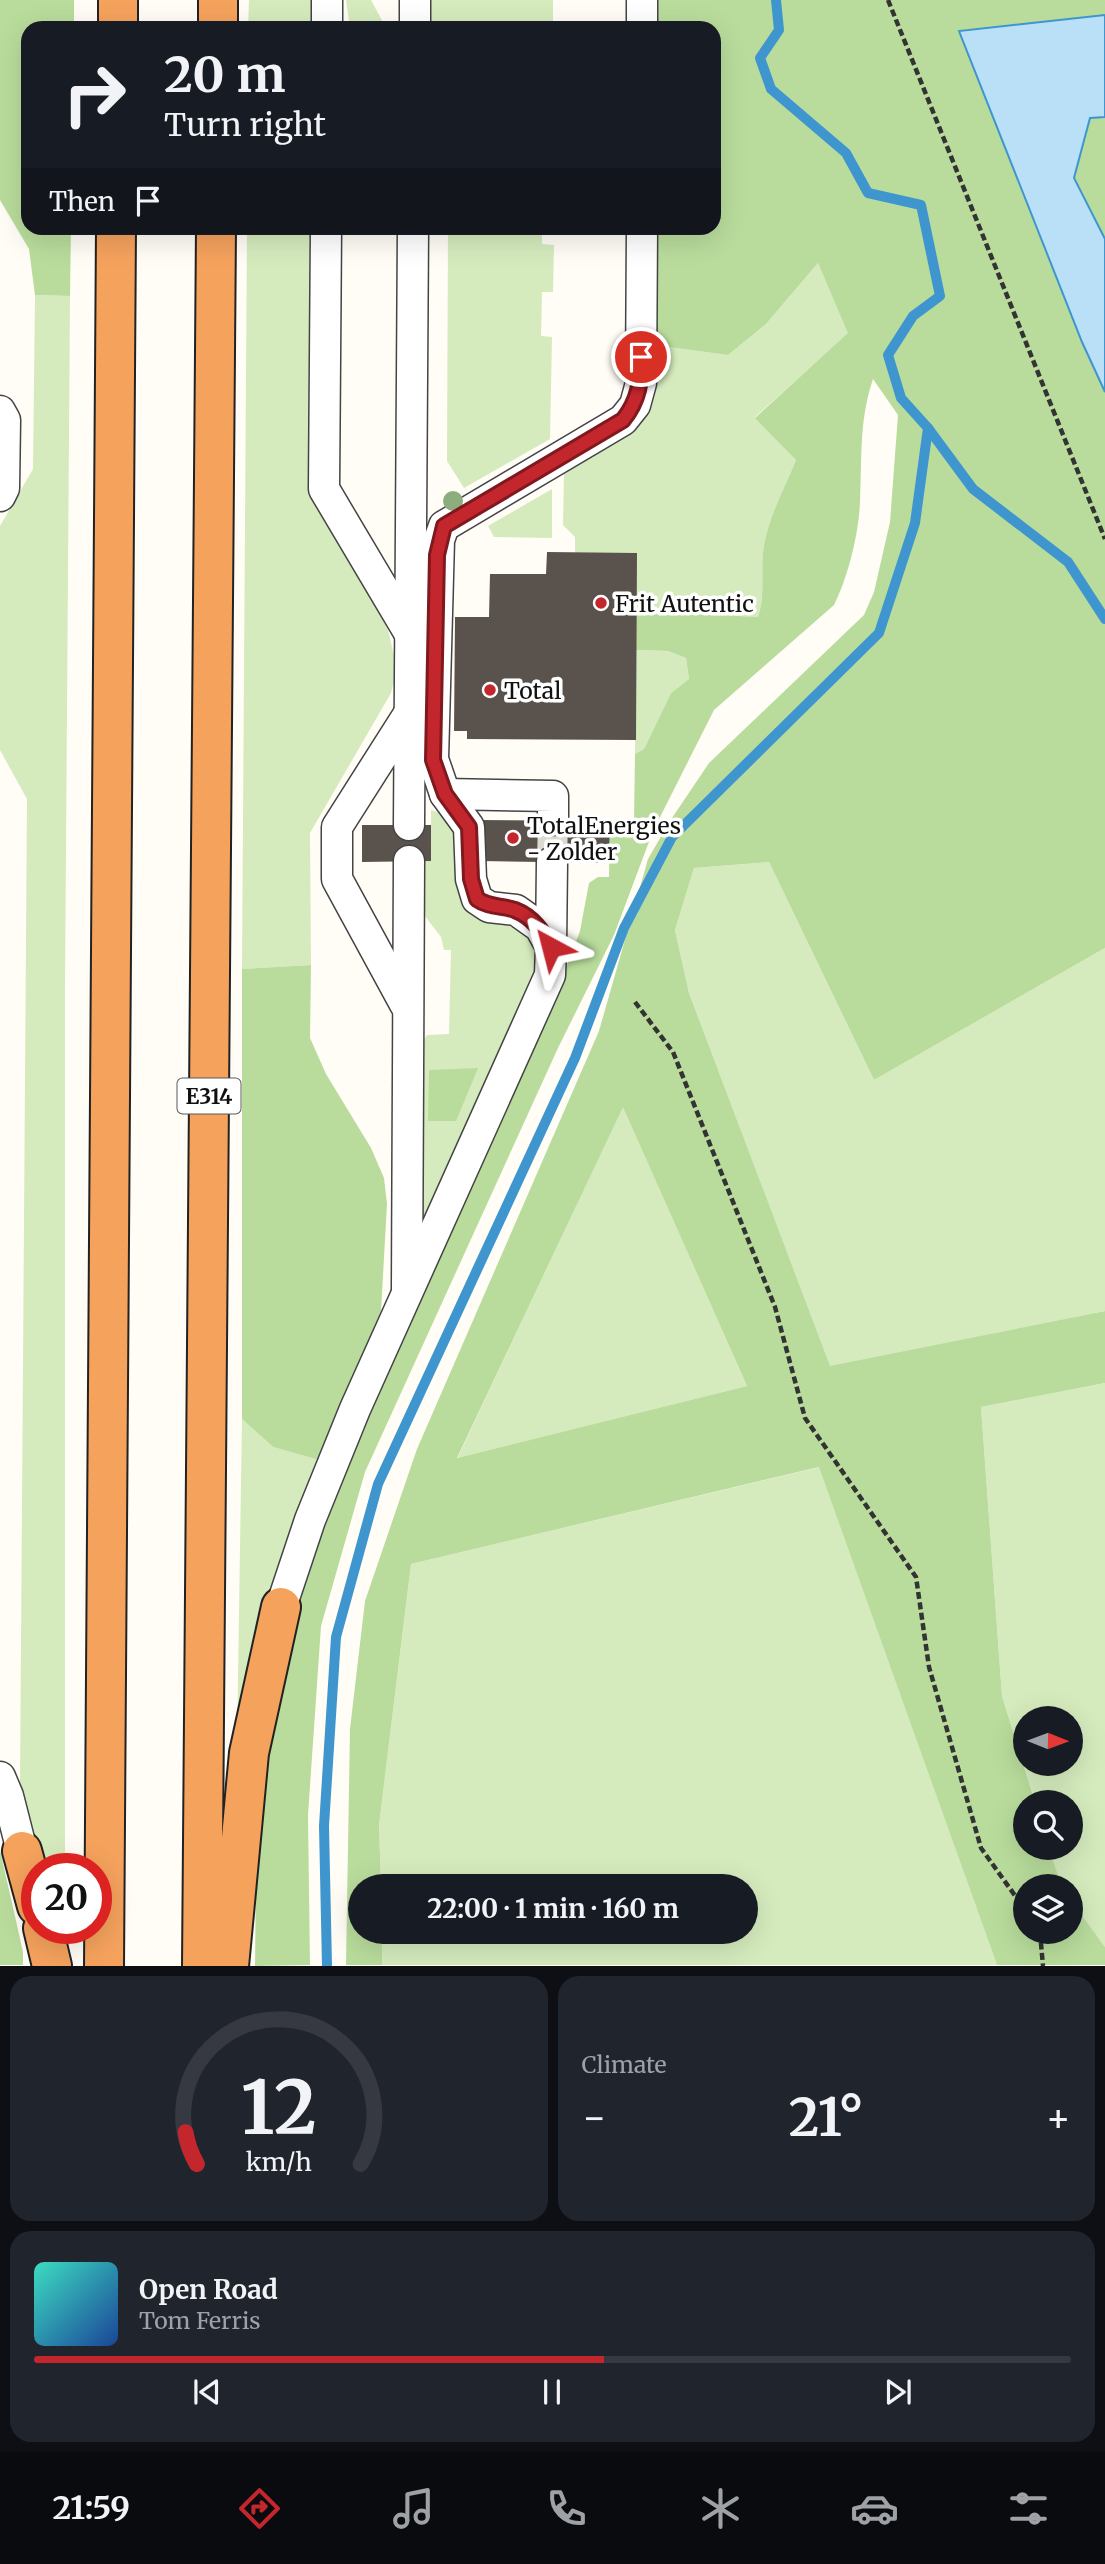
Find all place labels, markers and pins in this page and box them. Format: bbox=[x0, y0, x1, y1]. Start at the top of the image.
pin bbox=[611, 327, 671, 387]
place label: Frit Autentic bbox=[615, 589, 754, 618]
marker: Frit Autentic bbox=[593, 595, 609, 611]
place label: Total bbox=[504, 676, 561, 705]
marker: Total bbox=[482, 682, 498, 698]
place label: TotalEnergies - Zolder bbox=[527, 811, 681, 866]
marker: TotalEnergies - Zolder bbox=[505, 830, 521, 846]

